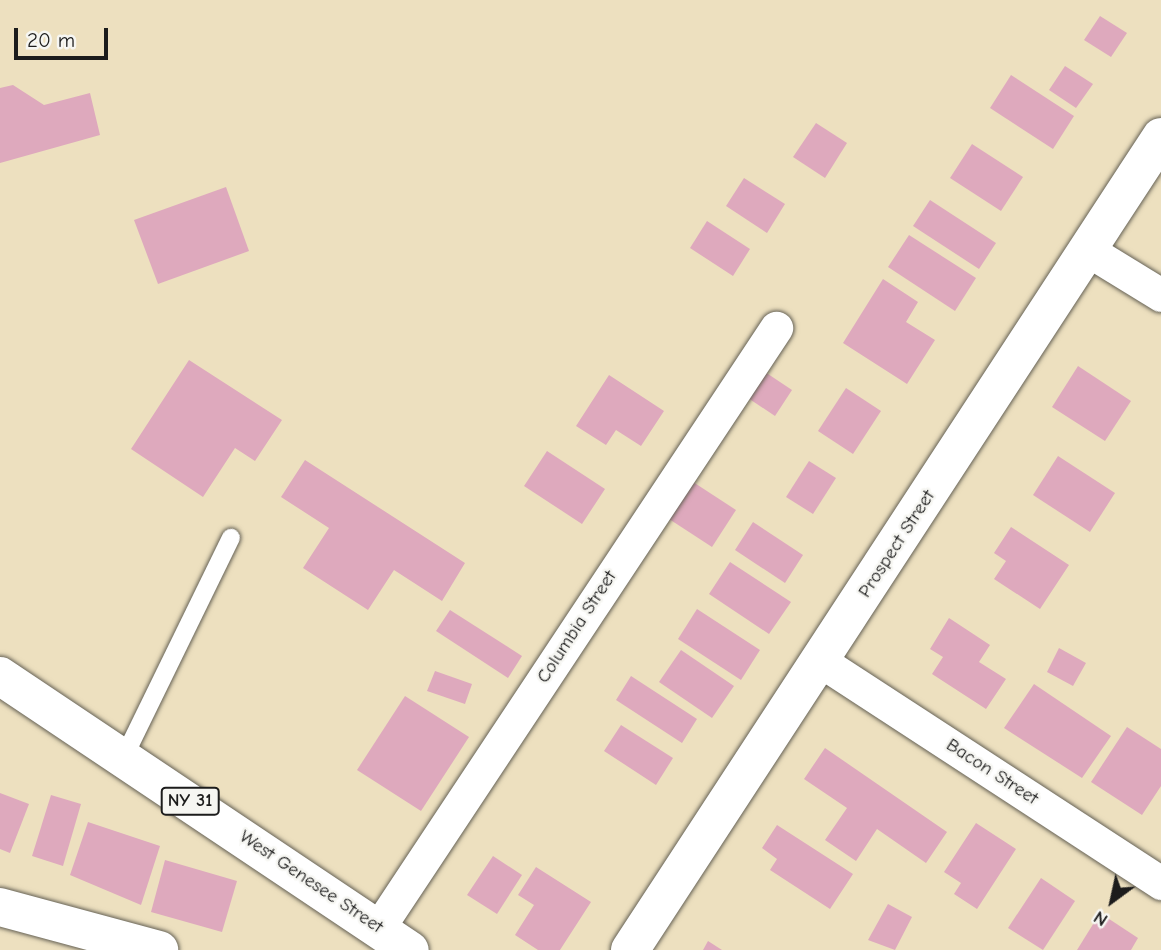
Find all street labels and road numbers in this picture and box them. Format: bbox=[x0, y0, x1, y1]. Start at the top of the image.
street label: Prospect Street bbox=[854, 486, 940, 602]
street label: Columbia Street bbox=[532, 566, 622, 688]
street label: Bacon Street bbox=[942, 734, 1042, 810]
road number: NY 31 bbox=[160, 786, 220, 816]
street label: West Genesee Street bbox=[235, 825, 387, 939]

